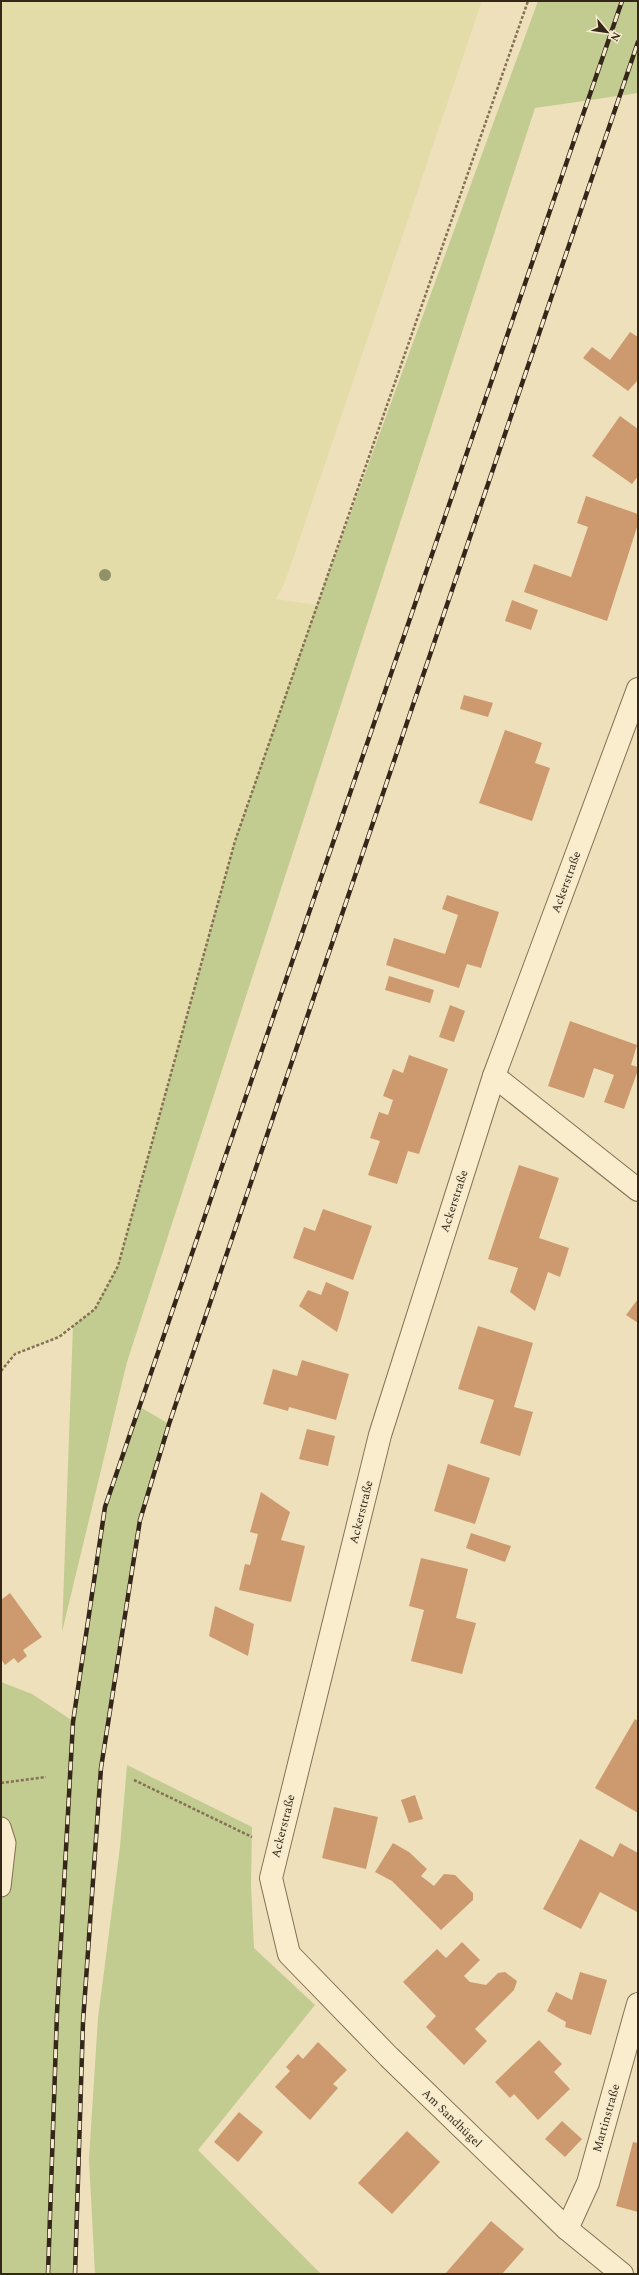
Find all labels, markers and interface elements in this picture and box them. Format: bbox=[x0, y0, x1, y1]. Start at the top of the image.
north arrow bbox=[587, 12, 627, 52]
text: N bbox=[606, 29, 625, 45]
street label: Ackerstraße bbox=[546, 848, 587, 916]
street label: Ackerstraße bbox=[435, 1167, 474, 1235]
street label: Ackerstraße bbox=[344, 1478, 379, 1546]
street label: Ackerstraße bbox=[266, 1792, 301, 1860]
street label: Martinstraße bbox=[588, 2082, 625, 2155]
street label: Am Sandhügel bbox=[417, 2084, 486, 2152]

